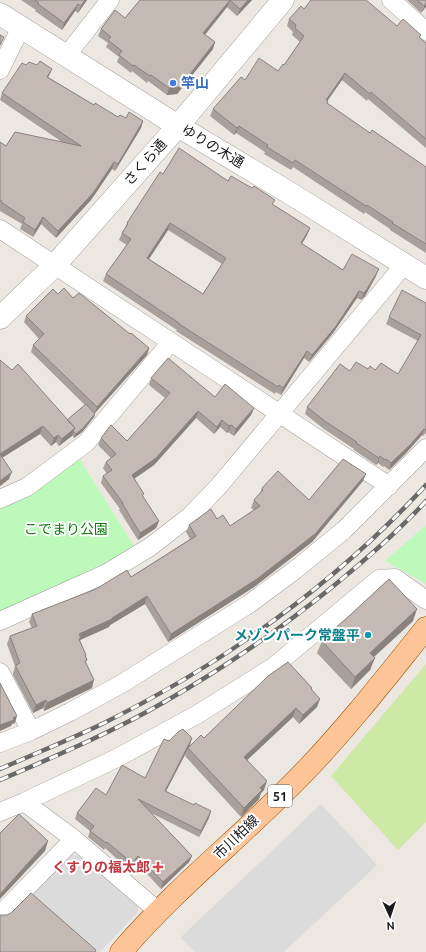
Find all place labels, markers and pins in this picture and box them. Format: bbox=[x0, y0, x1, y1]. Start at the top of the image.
place label: 竿山 bbox=[181, 75, 209, 91]
marker: 竿山 bbox=[168, 78, 178, 88]
place label: メゾンパーク常盤平 bbox=[234, 627, 360, 643]
marker: メゾンパーク常盤平 bbox=[363, 630, 373, 640]
place label: くすりの福太郎 bbox=[52, 859, 150, 875]
marker: くすりの福太郎 bbox=[153, 862, 163, 872]

